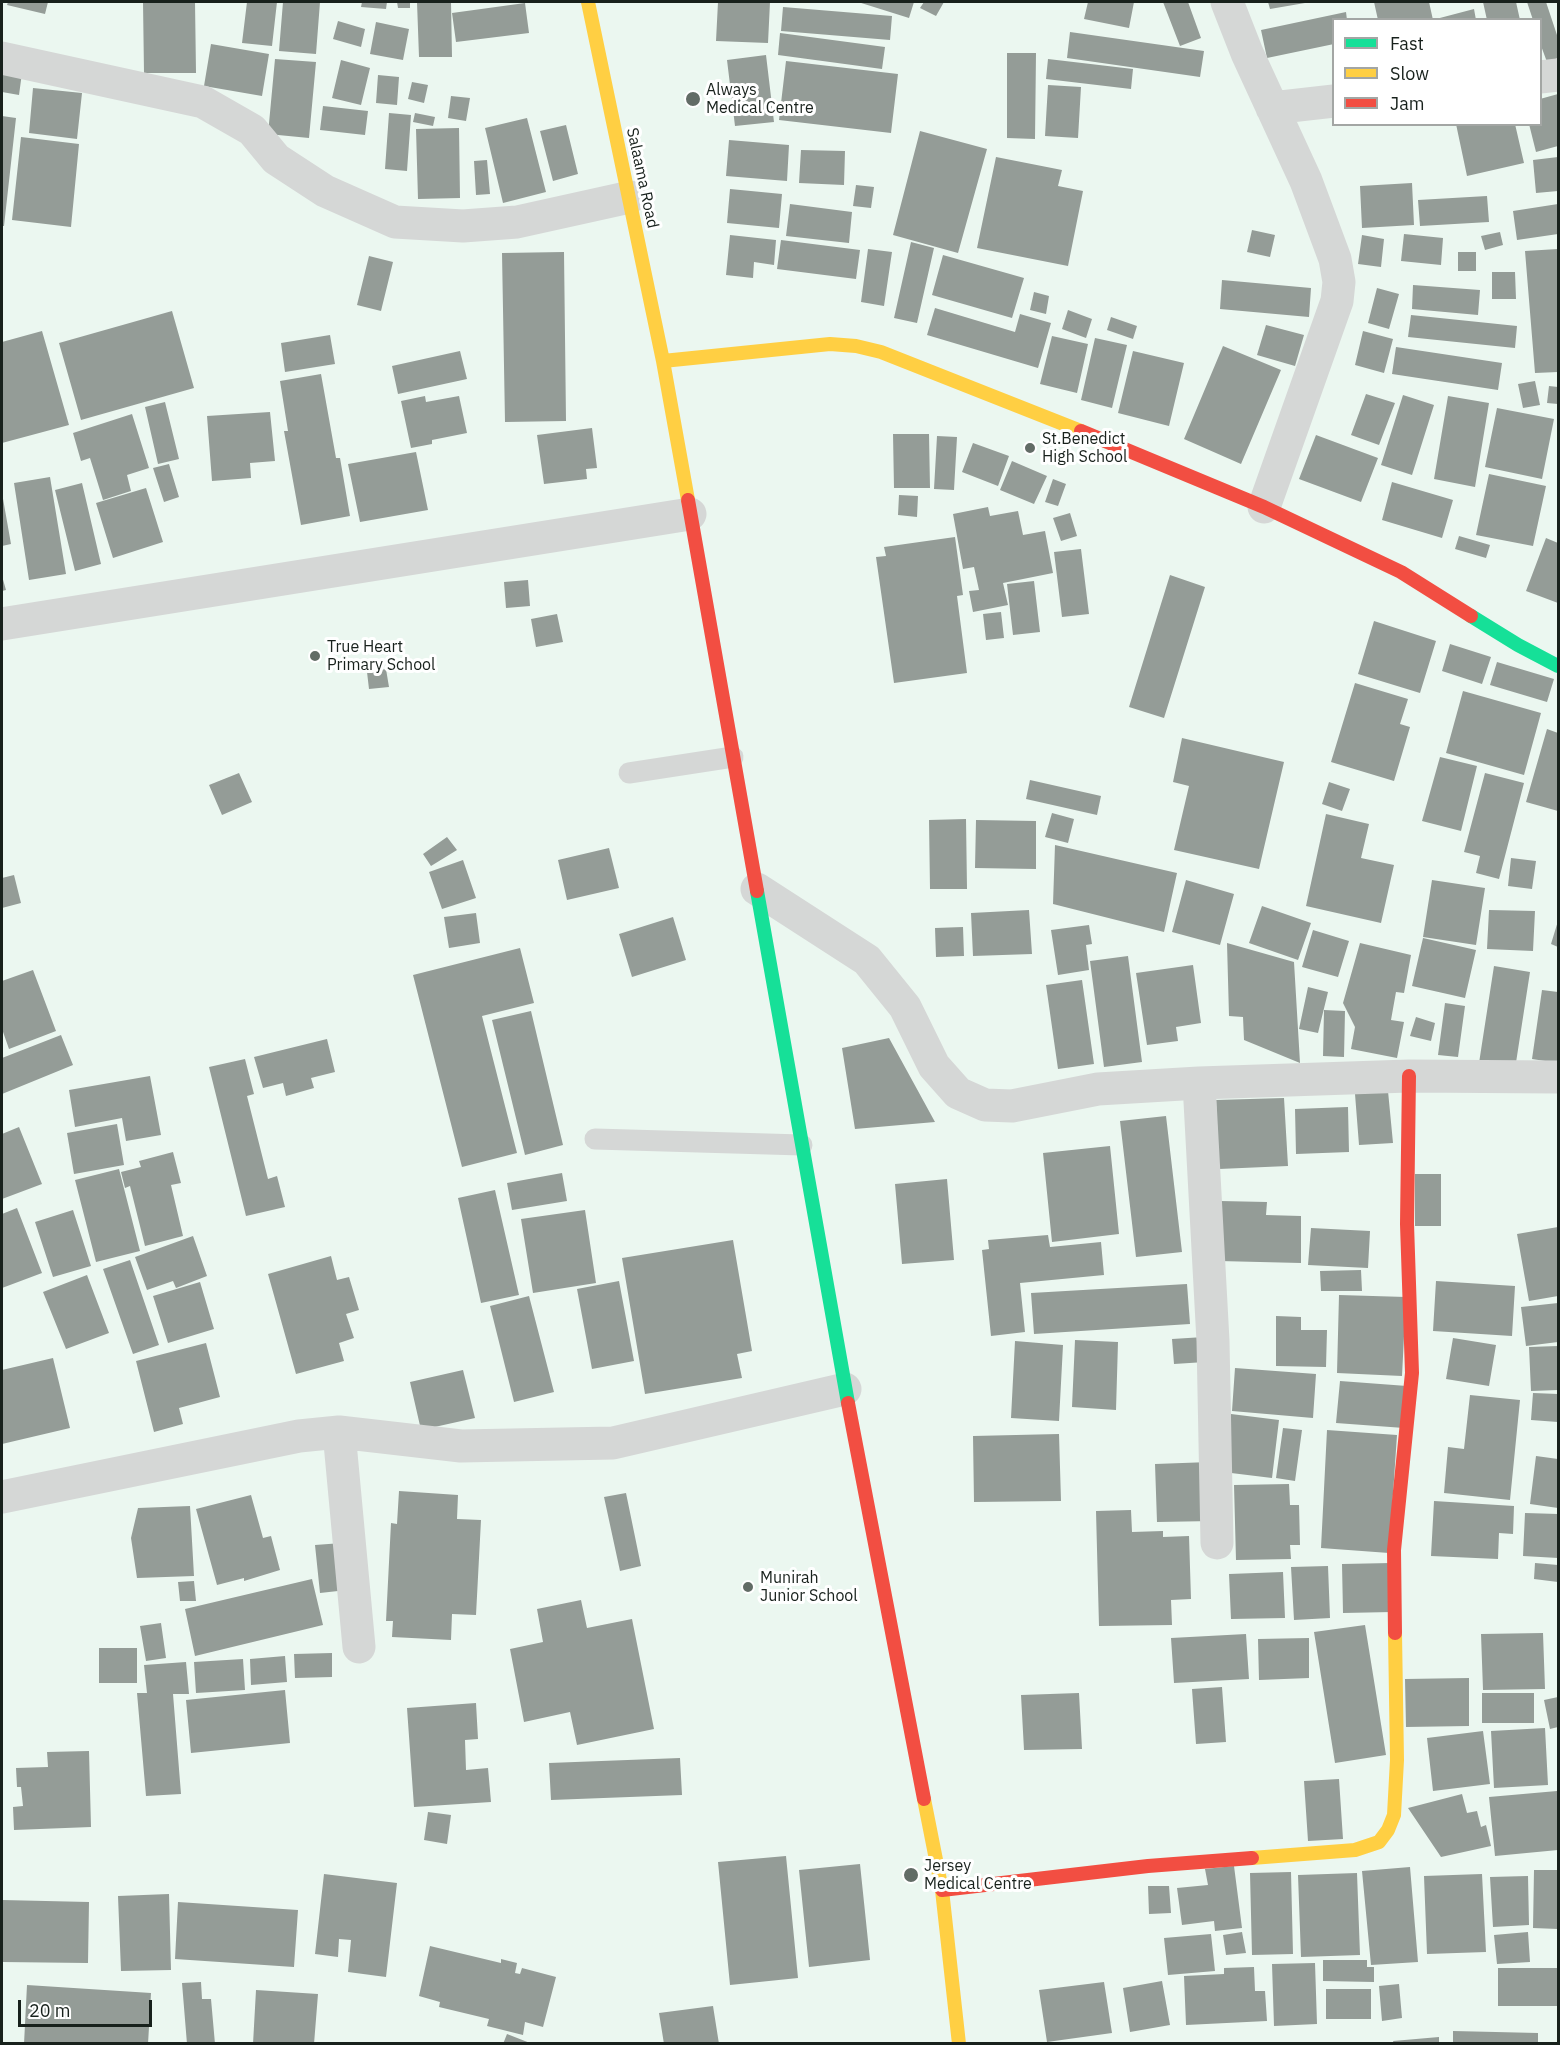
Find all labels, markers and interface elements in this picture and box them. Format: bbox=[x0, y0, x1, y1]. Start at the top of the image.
legend bbox=[1332, 18, 1542, 126]
text: Fast bbox=[1390, 32, 1424, 55]
text: Slow bbox=[1390, 62, 1429, 85]
place label: Always Medical Centre bbox=[706, 80, 814, 118]
marker: Always Medical Centre bbox=[684, 90, 702, 108]
text: Jam bbox=[1390, 92, 1425, 115]
street label: Salaama Road bbox=[622, 126, 662, 230]
place label: St.Benedict High School bbox=[1042, 429, 1127, 467]
marker: St.Benedict High School bbox=[1023, 441, 1037, 455]
place label: True Heart Primary School bbox=[327, 637, 435, 675]
marker: True Heart Primary School bbox=[308, 649, 322, 663]
place label: Munirah Junior School bbox=[760, 1568, 858, 1606]
marker: Munirah Junior School bbox=[741, 1580, 755, 1594]
place label: Jersey Medical Centre bbox=[924, 1856, 1032, 1894]
marker: Jersey Medical Centre bbox=[902, 1866, 920, 1884]
scale bar bbox=[21, 1988, 154, 2026]
text: 20 m bbox=[29, 1999, 71, 2022]

